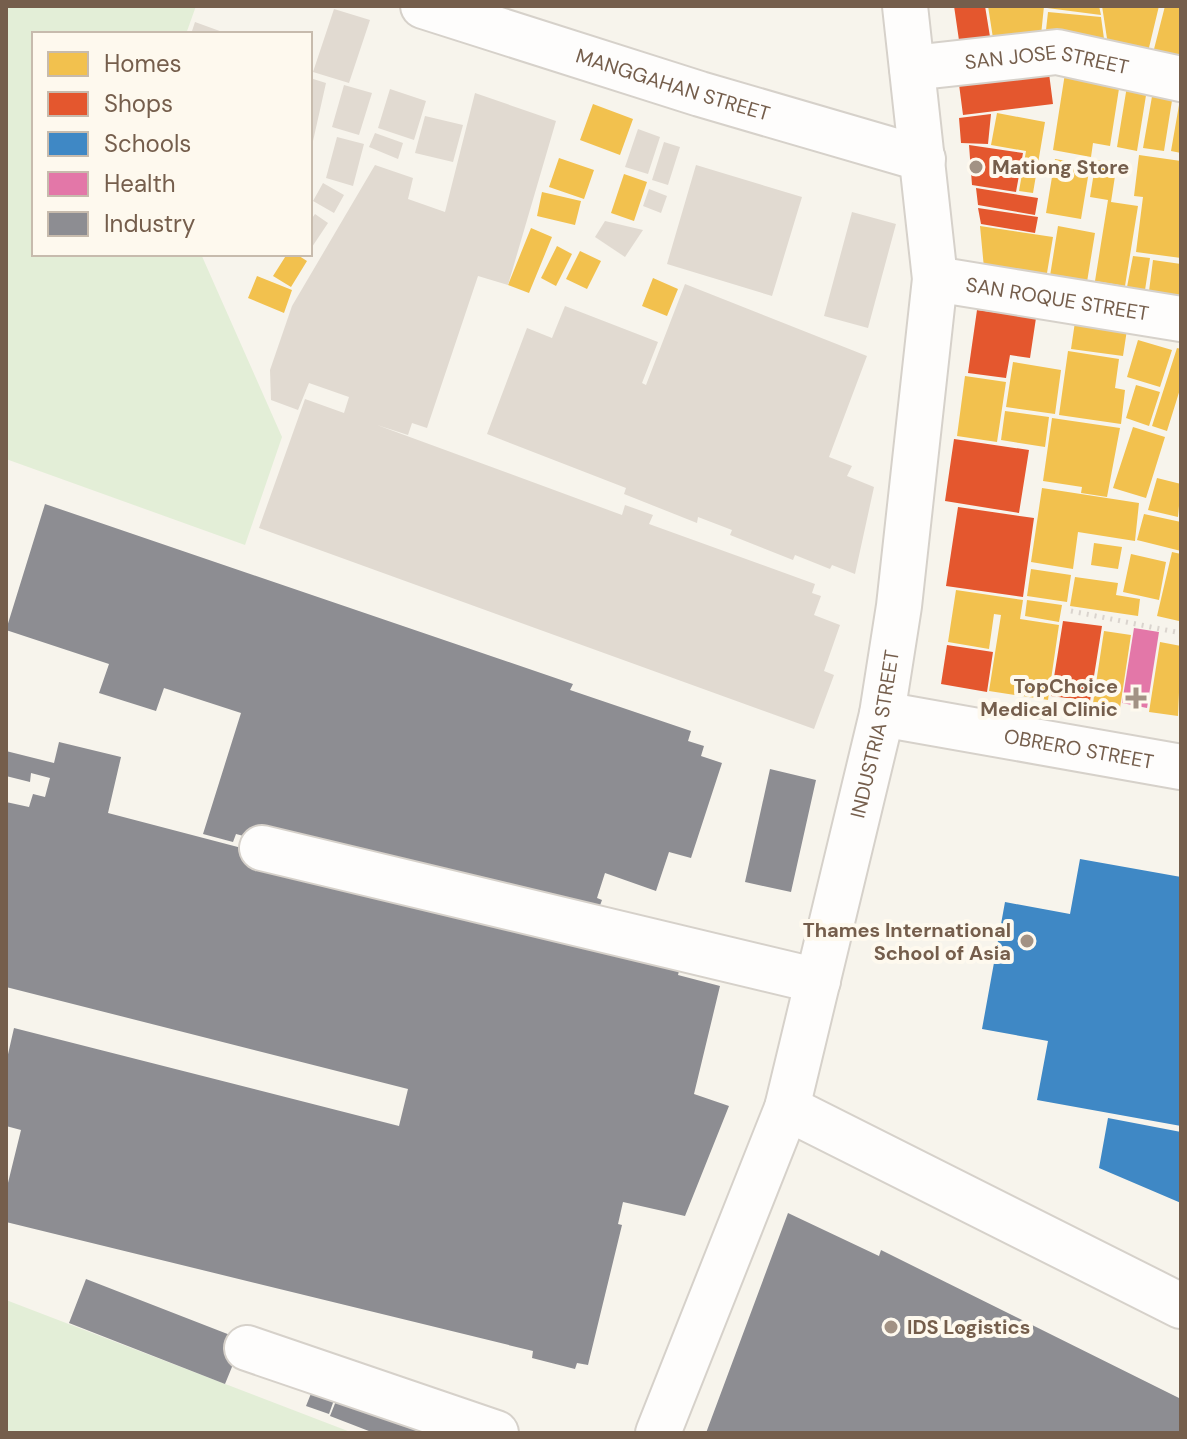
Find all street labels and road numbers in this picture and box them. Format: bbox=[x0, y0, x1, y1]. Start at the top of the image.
street label: SAN JOSE STREET bbox=[963, 39, 1131, 80]
street label: MANGGAHAN STREET bbox=[573, 42, 773, 127]
street label: SAN ROQUE STREET bbox=[964, 271, 1151, 327]
street label: INDUSTRIA STREET bbox=[844, 648, 905, 821]
street label: OBRERO STREET bbox=[1002, 723, 1156, 775]

